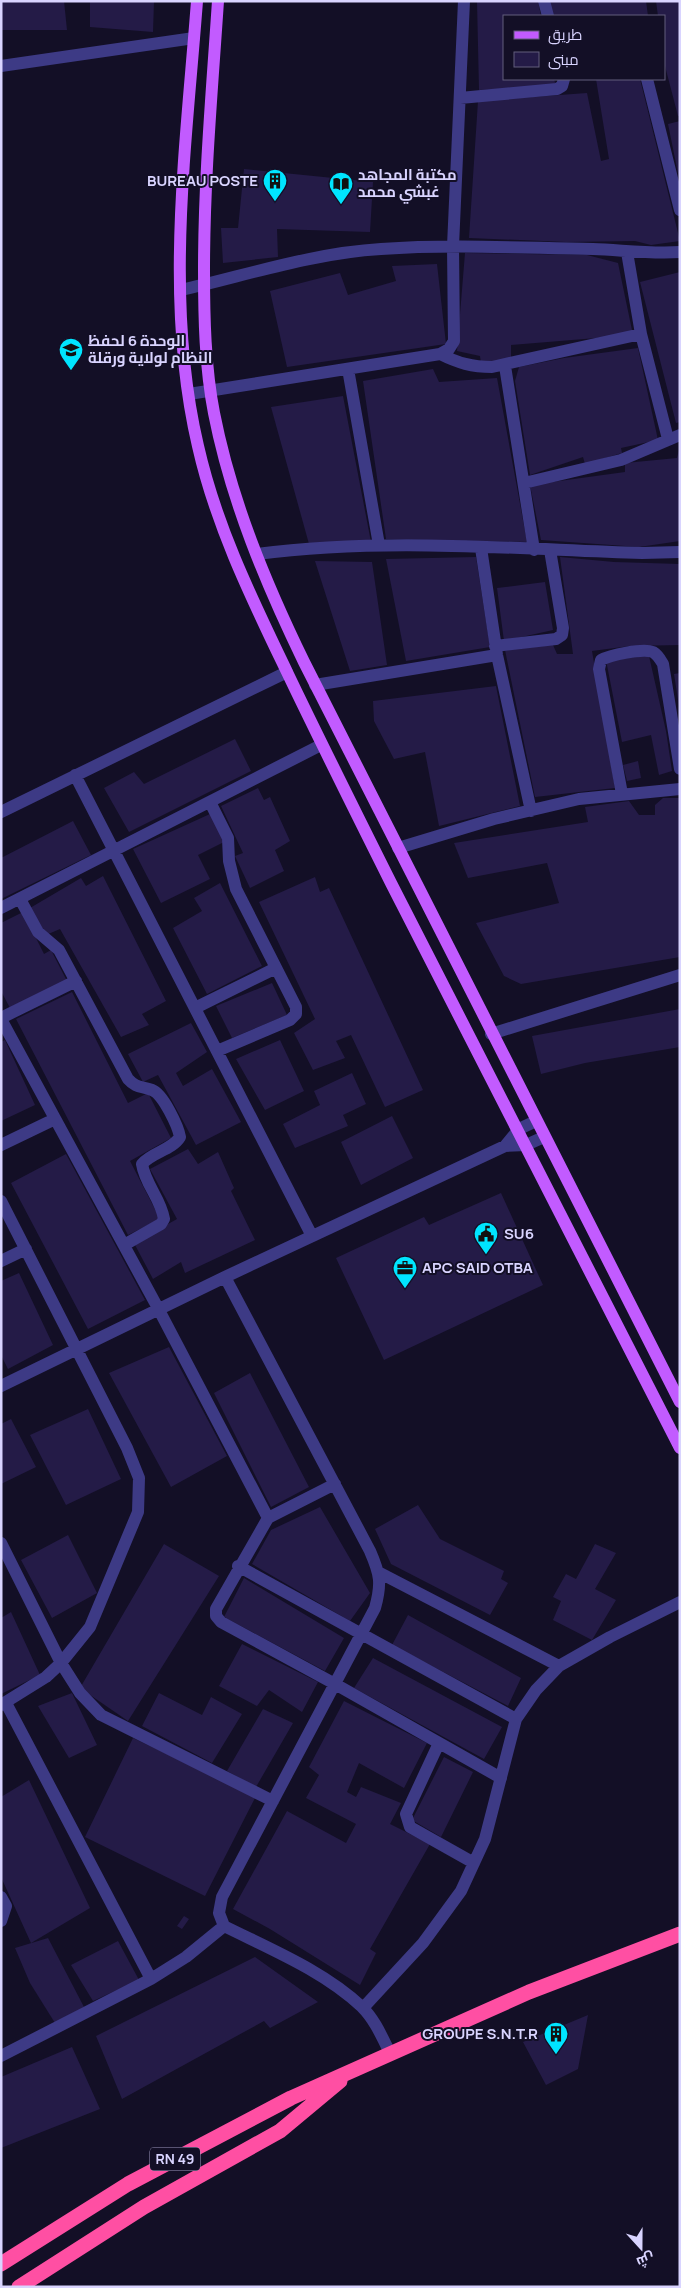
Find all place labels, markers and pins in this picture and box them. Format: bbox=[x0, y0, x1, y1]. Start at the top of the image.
place label: مكتبة المجاهد غبشي محمد bbox=[358, 164, 457, 204]
building icon: BUREAU POSTE bbox=[262, 168, 288, 202]
place label: BUREAU POSTE bbox=[147, 170, 258, 191]
library icon: مكتبة المجاهد غبشي محمد bbox=[328, 171, 354, 205]
place label: الوحدة 6 لحفظ النظام لولاية ورقلة bbox=[88, 330, 212, 368]
school or university icon: الوحدة 6 لحفظ النظام لولاية ورقلة bbox=[58, 337, 84, 371]
public building icon: SU6 bbox=[473, 1221, 499, 1255]
place label: SU6 bbox=[504, 1223, 534, 1244]
office icon: APC SAID OTBA bbox=[392, 1255, 418, 1289]
place label: APC SAID OTBA bbox=[422, 1257, 533, 1278]
building icon: GROUPE S.N.T.R bbox=[543, 2021, 569, 2055]
place label: GROUPE S.N.T.R bbox=[422, 2023, 538, 2044]

